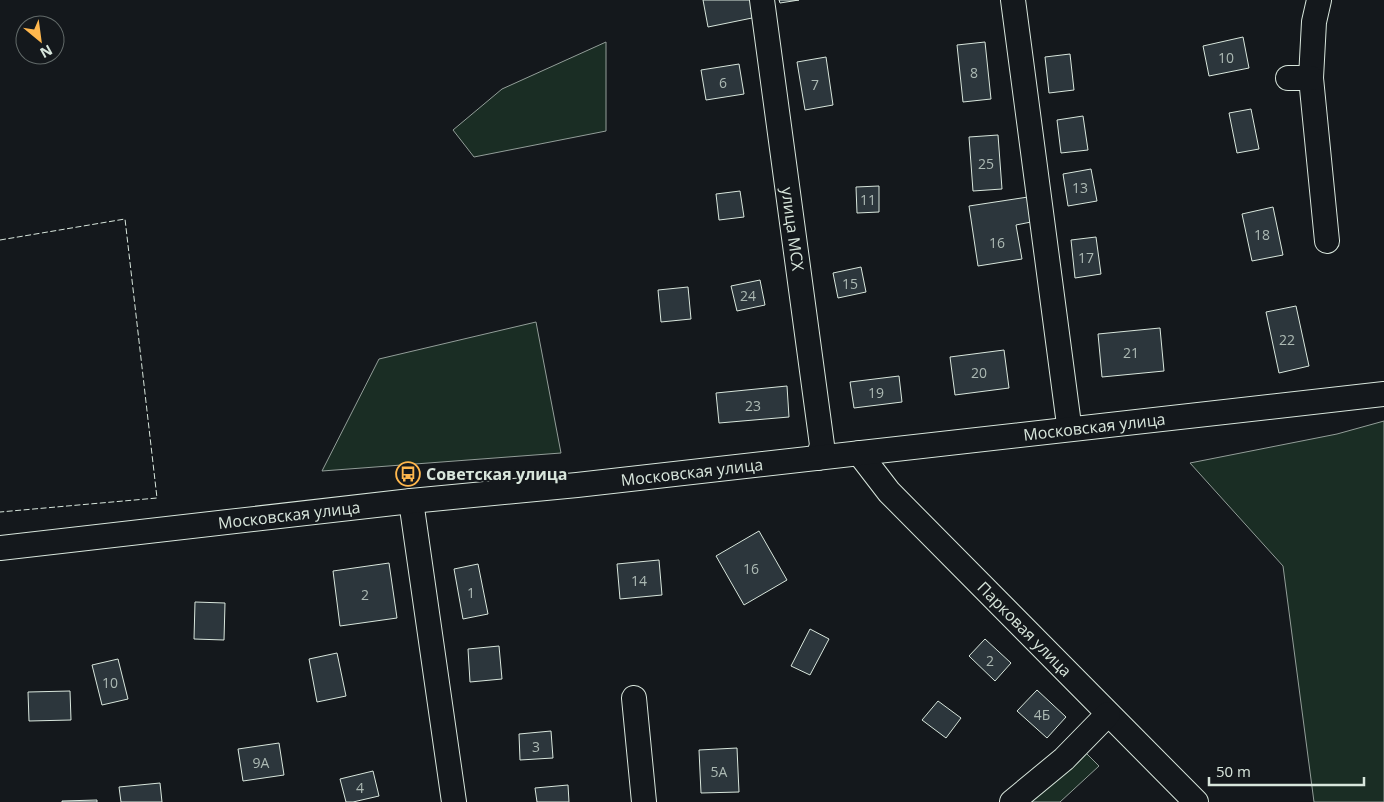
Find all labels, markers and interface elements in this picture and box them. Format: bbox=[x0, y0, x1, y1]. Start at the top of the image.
north arrow bbox=[15, 15, 65, 65]
text: N bbox=[37, 41, 56, 63]
house number: 10 bbox=[1218, 48, 1234, 67]
house number: 8 bbox=[970, 63, 978, 82]
house number: 6 bbox=[719, 73, 727, 92]
house number: 7 bbox=[811, 75, 819, 94]
house number: 25 bbox=[978, 154, 994, 173]
house number: 13 bbox=[1072, 178, 1088, 197]
street label: улица МСХ bbox=[776, 186, 809, 273]
house number: 11 bbox=[860, 190, 876, 209]
house number: 18 bbox=[1254, 225, 1270, 244]
house number: 16 bbox=[989, 233, 1005, 252]
house number: 17 bbox=[1078, 248, 1094, 267]
house number: 15 bbox=[842, 274, 858, 293]
house number: 24 bbox=[740, 286, 756, 305]
house number: 22 bbox=[1279, 330, 1295, 349]
house number: 21 bbox=[1123, 343, 1139, 362]
house number: 20 bbox=[971, 363, 987, 382]
house number: 19 bbox=[868, 383, 884, 402]
house number: 23 bbox=[745, 396, 761, 415]
street label: Московская улица bbox=[1022, 408, 1166, 446]
street label: Московская улица bbox=[620, 453, 764, 491]
bus stop icon: Советская улица bbox=[395, 461, 421, 487]
place label: Советская улица bbox=[426, 463, 568, 485]
street label: Московская улица bbox=[217, 496, 361, 534]
house number: 16 bbox=[743, 559, 759, 578]
house number: 14 bbox=[631, 571, 647, 590]
street label: Парковая улица bbox=[973, 577, 1077, 681]
house number: 1 bbox=[467, 583, 475, 602]
house number: 2 bbox=[361, 585, 369, 604]
house number: 2 bbox=[986, 651, 994, 670]
house number: 10 bbox=[102, 673, 118, 692]
house number: 4Б bbox=[1034, 705, 1050, 724]
house number: 3 bbox=[532, 737, 540, 756]
house number: 9А bbox=[253, 753, 270, 772]
scale bar bbox=[1209, 754, 1364, 786]
text: 50 m bbox=[1216, 761, 1251, 781]
house number: 5А bbox=[711, 762, 728, 781]
house number: 4 bbox=[356, 778, 364, 797]

